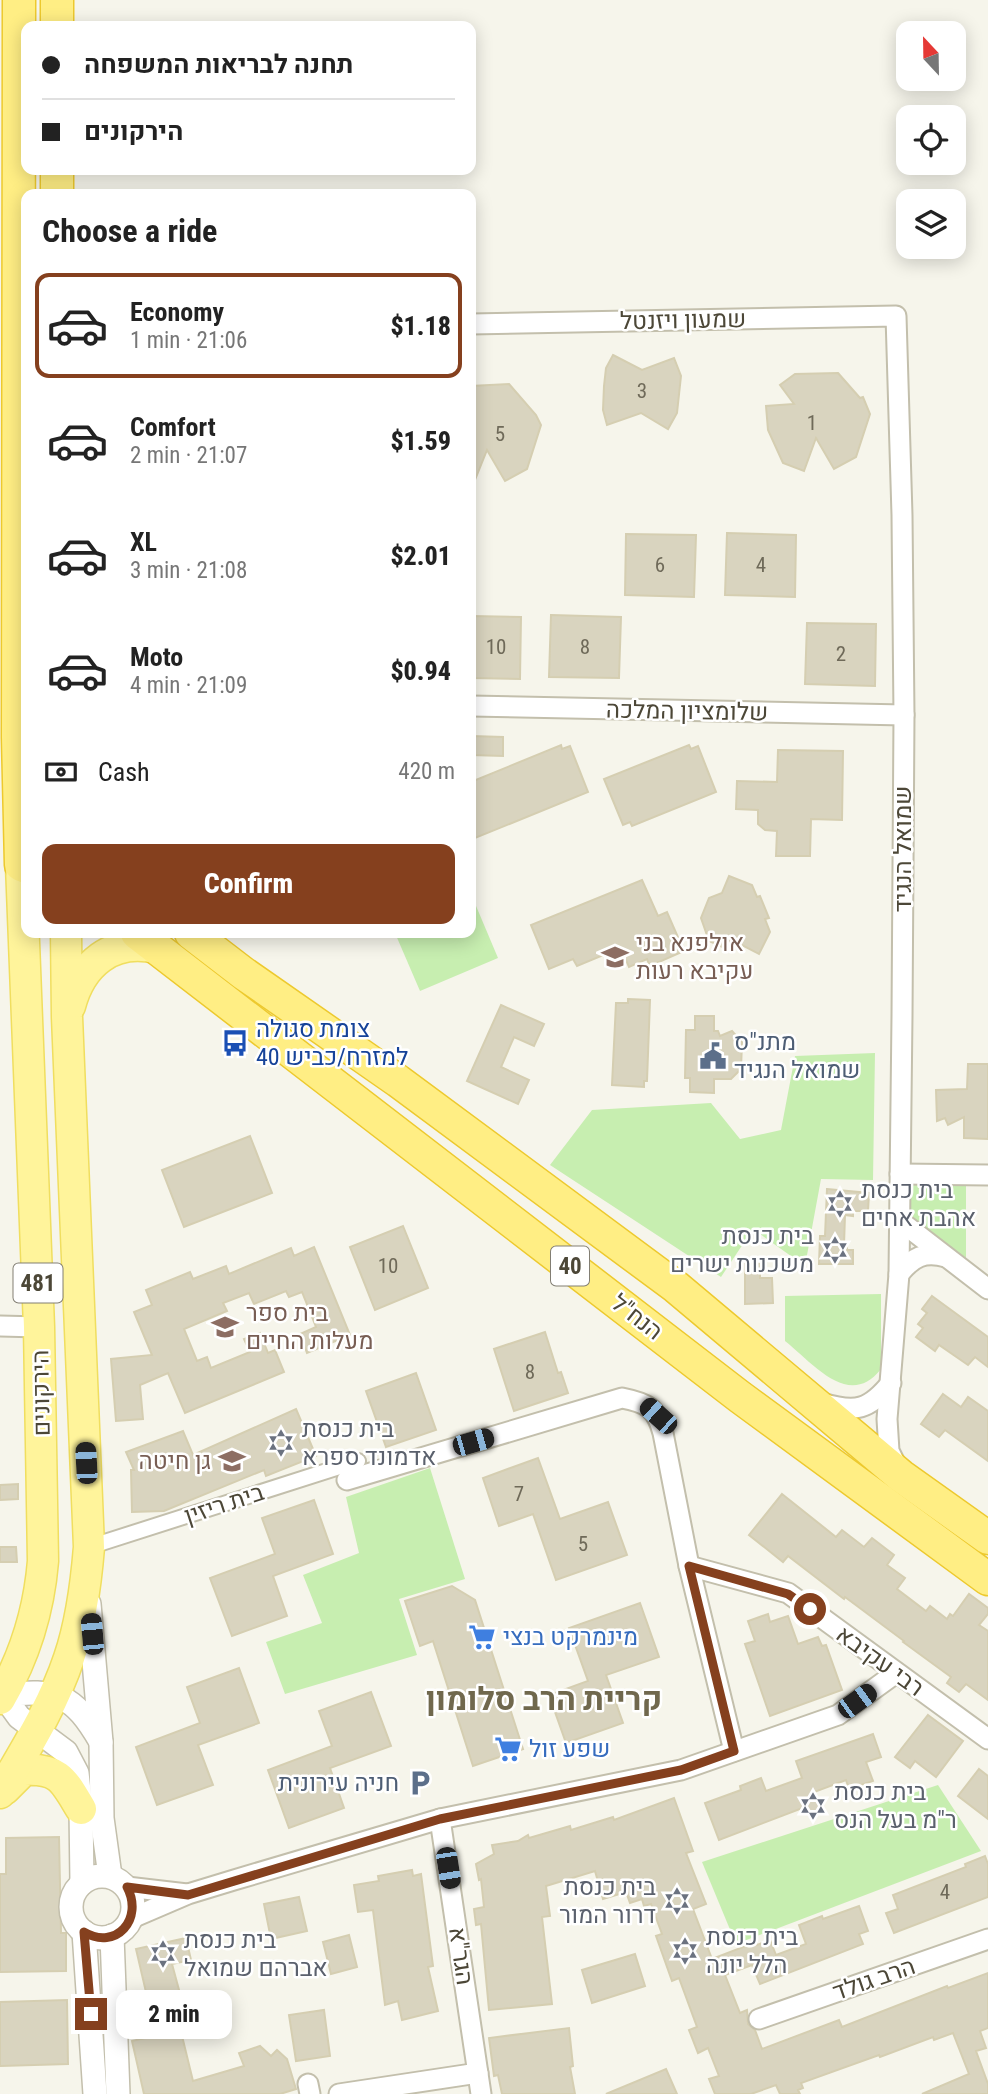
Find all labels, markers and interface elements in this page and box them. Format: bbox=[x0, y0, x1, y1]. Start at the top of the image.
north arrow bbox=[896, 21, 966, 91]
map controls bbox=[896, 21, 966, 259]
text: תחנה לבריאות המשפחה bbox=[84, 49, 353, 79]
button: locate bbox=[896, 105, 966, 175]
text: הירקונים bbox=[84, 116, 183, 146]
button: layers bbox=[896, 189, 966, 259]
text: Choose a ride bbox=[42, 212, 217, 250]
icon: car bbox=[46, 294, 109, 357]
text: Economy bbox=[130, 297, 224, 327]
street label: שמעון ויזנטל bbox=[620, 305, 746, 335]
text: $1.18 bbox=[390, 311, 451, 341]
text: 1 min · 21:06 bbox=[130, 327, 247, 354]
house number: 3 bbox=[637, 379, 647, 403]
icon: car bbox=[46, 409, 109, 472]
house number: 1 bbox=[807, 411, 817, 435]
text: Comfort bbox=[130, 412, 216, 442]
house number: 5 bbox=[495, 422, 505, 446]
text: $1.59 bbox=[390, 426, 451, 456]
text: 2 min · 21:07 bbox=[130, 442, 247, 469]
icon: car bbox=[46, 524, 109, 587]
text: XL bbox=[130, 527, 157, 557]
text: $2.01 bbox=[390, 541, 451, 571]
house number: 6 bbox=[655, 553, 665, 577]
house number: 4 bbox=[756, 553, 766, 577]
text: 3 min · 21:08 bbox=[130, 557, 247, 584]
house number: 10 bbox=[486, 635, 506, 659]
house number: 8 bbox=[580, 635, 590, 659]
icon: car bbox=[46, 639, 109, 702]
text: Moto bbox=[130, 642, 183, 672]
house number: 2 bbox=[836, 642, 846, 666]
text: $0.94 bbox=[390, 656, 451, 686]
text: 4 min · 21:09 bbox=[130, 672, 247, 699]
street label: שלומציון המלכה bbox=[606, 696, 768, 726]
icon: cash bbox=[42, 753, 80, 791]
text: Cash bbox=[98, 757, 150, 787]
text: 420 m bbox=[398, 758, 455, 785]
street label: שמואל הנגיד bbox=[889, 786, 917, 912]
button: Confirm bbox=[42, 844, 455, 924]
place label: אולפנא בני עקיבא רעות bbox=[636, 929, 753, 985]
school or university icon: אולפנא בני עקיבא רעות bbox=[600, 942, 630, 972]
place label: צומת סגולה למזרח/כביש 40 bbox=[256, 1015, 408, 1071]
bus stop icon: צומת סגולה למזרח/כביש 40 bbox=[220, 1028, 250, 1058]
place label: מתנ"ס שמואל הנגיד bbox=[734, 1028, 860, 1084]
public building icon: מתנ"ס שמואל הנגיד bbox=[698, 1041, 728, 1071]
place label: בית כנסת אהבת אחים bbox=[861, 1176, 976, 1232]
synagogue icon: בית כנסת אהבת אחים bbox=[825, 1189, 855, 1219]
place label: בית כנסת משכנות ישרים bbox=[670, 1222, 814, 1278]
synagogue icon: בית כנסת משכנות ישרים bbox=[820, 1235, 850, 1265]
road number: 40 bbox=[551, 1246, 589, 1286]
house number: 10 bbox=[378, 1254, 398, 1278]
road number: 481 bbox=[14, 1264, 62, 1302]
street label: הנח"ל bbox=[606, 1288, 668, 1346]
place label: בית ספר מעלות החיים bbox=[246, 1299, 373, 1355]
school or university icon: בית ספר מעלות החיים bbox=[210, 1312, 240, 1342]
street label: הירקונים bbox=[26, 1350, 56, 1436]
house number: 8 bbox=[525, 1360, 535, 1384]
car bbox=[636, 1394, 681, 1438]
place label: בית כנסת אדמונד ספרא bbox=[302, 1415, 436, 1471]
car bbox=[450, 1426, 497, 1458]
synagogue icon: בית כנסת אדמונד ספרא bbox=[266, 1428, 296, 1458]
car bbox=[75, 1441, 98, 1485]
school or university icon: גן חיטה bbox=[217, 1446, 247, 1476]
place label: גן חיטה bbox=[139, 1447, 211, 1475]
street label: בית ריזין bbox=[181, 1478, 268, 1530]
house number: 7 bbox=[514, 1482, 524, 1506]
house number: 5 bbox=[578, 1532, 588, 1556]
route start bbox=[794, 1593, 826, 1625]
car bbox=[80, 1612, 105, 1656]
street label: רבי עקיבא bbox=[831, 1620, 929, 1702]
supermarket icon: מינמרקט בנצי bbox=[467, 1622, 497, 1652]
place label: מינמרקט בנצי bbox=[503, 1623, 638, 1651]
district label: קריית הרב סלומון bbox=[426, 1680, 662, 1718]
car bbox=[834, 1680, 881, 1722]
supermarket icon: שפע זול bbox=[493, 1734, 523, 1764]
place label: שפע זול bbox=[529, 1735, 610, 1763]
parking icon: חניה עירונית bbox=[405, 1768, 435, 1798]
place label: חניה עירונית bbox=[278, 1769, 399, 1797]
place label: בית כנסת ר"מ בעל הנס bbox=[834, 1778, 957, 1834]
synagogue icon: בית כנסת ר"מ בעל הנס bbox=[798, 1791, 828, 1821]
car bbox=[435, 1846, 462, 1890]
place label: בית כנסת דרור המור bbox=[559, 1873, 656, 1929]
house number: 4 bbox=[940, 1880, 950, 1904]
synagogue icon: בית כנסת דרור המור bbox=[662, 1886, 692, 1916]
place label: בית כנסת הלל יונה bbox=[706, 1923, 799, 1979]
street label: הגר"א bbox=[443, 1925, 479, 1987]
place label: בית כנסת אברהם שמואל bbox=[184, 1926, 328, 1982]
synagogue icon: בית כנסת הלל יונה bbox=[670, 1936, 700, 1966]
synagogue icon: בית כנסת אברהם שמואל bbox=[148, 1939, 178, 1969]
street label: הרב גולד bbox=[829, 1952, 919, 2006]
callout: 2 min bbox=[116, 1990, 231, 2038]
route end bbox=[75, 1998, 107, 2030]
text: 2 min bbox=[148, 2001, 200, 2028]

